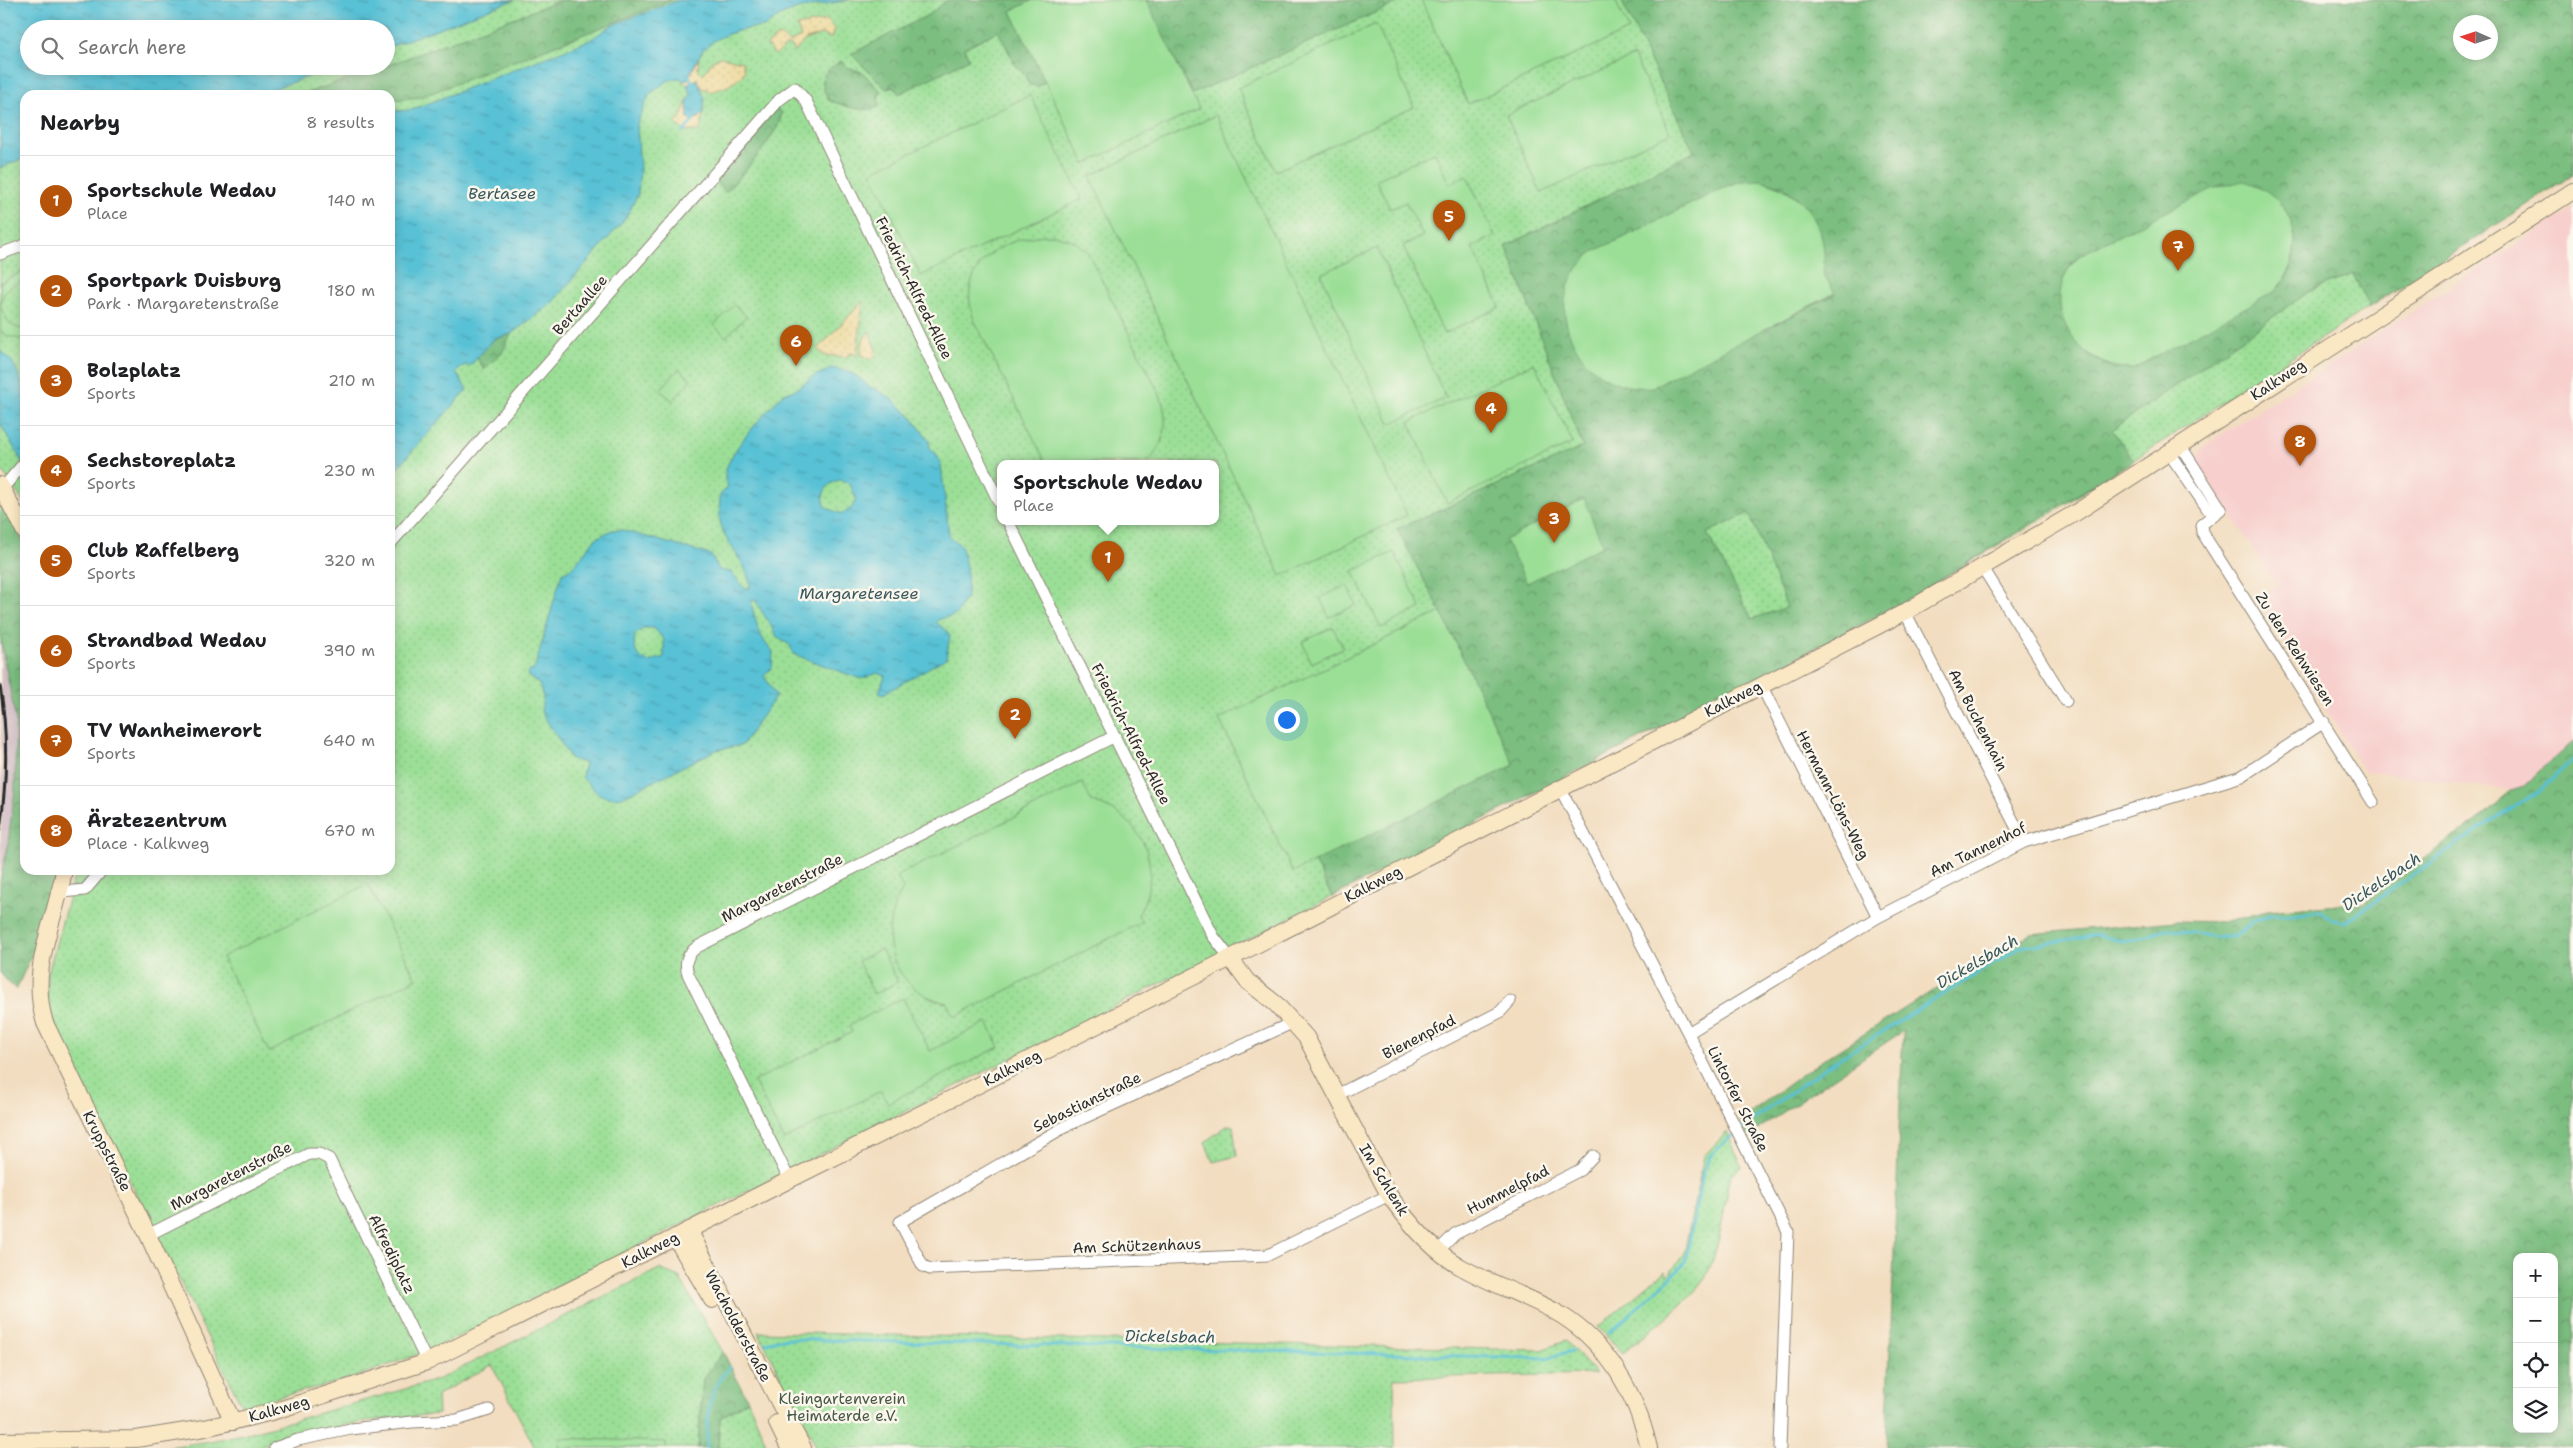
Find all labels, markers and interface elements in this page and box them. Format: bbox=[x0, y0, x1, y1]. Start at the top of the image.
north arrow bbox=[2453, 15, 2498, 60]
search box bbox=[20, 20, 395, 75]
icon: search bbox=[38, 34, 66, 62]
text: Search here bbox=[78, 35, 187, 60]
text: Nearby bbox=[40, 109, 120, 137]
text: 8 results bbox=[306, 112, 375, 133]
text: Sportschule Wedau bbox=[87, 178, 277, 203]
water label: Bertasee bbox=[468, 183, 536, 204]
text: 1 bbox=[52, 190, 60, 211]
text: 140 m bbox=[328, 190, 375, 211]
pin: 5 bbox=[1433, 200, 1465, 241]
text: Place bbox=[87, 203, 128, 224]
street label: Friedrich-Alfred-Allee bbox=[871, 213, 957, 363]
pin: 7 bbox=[2162, 230, 2194, 271]
text: Sportpark Duisburg bbox=[87, 268, 281, 293]
street label: Bertaallee bbox=[548, 271, 612, 339]
text: 2 bbox=[50, 280, 62, 301]
text: 180 m bbox=[327, 280, 375, 301]
text: Park · Margaretenstraße bbox=[87, 293, 279, 314]
pin: 6 bbox=[780, 325, 812, 366]
street label: Kalkweg bbox=[2247, 355, 2309, 405]
text: Bolzplatz bbox=[87, 358, 181, 383]
text: 3 bbox=[50, 370, 62, 391]
text: 210 m bbox=[328, 370, 375, 391]
text: Sports bbox=[87, 383, 136, 404]
pin: 4 bbox=[1475, 392, 1507, 433]
pin: 8 bbox=[2284, 425, 2316, 466]
text: Sechstoreplatz bbox=[87, 448, 236, 473]
text: 4 bbox=[50, 460, 62, 481]
text: 230 m bbox=[323, 460, 375, 481]
popup bbox=[997, 460, 1219, 525]
text: Sportschule Wedau bbox=[1013, 470, 1203, 495]
text: Sports bbox=[87, 473, 136, 494]
text: Place bbox=[1013, 495, 1054, 516]
pin: 3 bbox=[1538, 502, 1570, 543]
text: Club Raffelberg bbox=[87, 538, 239, 563]
pin: 1 bbox=[1092, 541, 1124, 582]
text: 5 bbox=[51, 550, 61, 571]
text: 320 m bbox=[324, 550, 375, 571]
text: Sports bbox=[87, 563, 136, 584]
water label: Margaretensee bbox=[800, 583, 918, 604]
street label: Zu den Rehwiesen bbox=[2251, 588, 2339, 710]
text: Strandbad Wedau bbox=[87, 628, 267, 653]
text: 6 bbox=[50, 640, 62, 661]
text: 390 m bbox=[323, 640, 375, 661]
text: Sports bbox=[87, 653, 136, 674]
street label: Friedrich-Alfred-Allee bbox=[1087, 660, 1175, 808]
street label: Am Buchenhain bbox=[1944, 666, 2012, 774]
street label: Kalkweg bbox=[1701, 676, 1765, 722]
pin: 2 bbox=[999, 698, 1031, 739]
your location bbox=[1274, 707, 1300, 733]
text: TV Wanheimerort bbox=[87, 718, 262, 743]
street label: Hermann-Löns-Weg bbox=[1792, 727, 1874, 863]
text: 7 bbox=[50, 730, 62, 751]
text: 640 m bbox=[323, 730, 375, 751]
text: Sports bbox=[87, 743, 136, 764]
text: Ärztezentrum bbox=[87, 808, 227, 833]
street label: Am Tannenhof bbox=[1926, 818, 2030, 882]
text: 8 bbox=[50, 820, 62, 841]
text: 670 m bbox=[324, 820, 375, 841]
text: Place · Kalkweg bbox=[87, 833, 209, 854]
water label: Dickelsbach bbox=[2338, 847, 2425, 916]
street label: Margaretenstraße bbox=[718, 849, 846, 927]
street label: Kalkweg bbox=[1341, 861, 1405, 907]
water label: Dickelsbach bbox=[1933, 930, 2022, 993]
street label: Bienenpfad bbox=[1379, 1010, 1459, 1064]
street label: Lintorfer Straße bbox=[1703, 1043, 1773, 1155]
street label: Kalkweg bbox=[980, 1045, 1044, 1091]
street label: Sebastianstraße bbox=[1030, 1067, 1144, 1137]
street label: Kruppstraße bbox=[78, 1107, 136, 1195]
street label: Margaretenstraße bbox=[167, 1137, 295, 1215]
street label: Im Schlenk bbox=[1355, 1140, 1413, 1220]
street label: Hummelpfad bbox=[1463, 1160, 1553, 1219]
street label: Alfrediplatz bbox=[364, 1211, 420, 1297]
street label: Kalkweg bbox=[618, 1227, 682, 1273]
street label: Am Schützenhaus bbox=[1072, 1234, 1202, 1258]
map controls bbox=[2513, 1253, 2558, 1433]
button: + bbox=[2513, 1253, 2558, 1298]
street label: Wacholderstraße bbox=[700, 1267, 776, 1385]
button: − bbox=[2513, 1298, 2558, 1343]
water label: Dickelsbach bbox=[1124, 1325, 1216, 1348]
button: locate bbox=[2513, 1343, 2558, 1388]
button: layers bbox=[2513, 1388, 2558, 1433]
park label: Kleingartenverein Heimaterde e.V. bbox=[778, 1389, 906, 1426]
street label: Kalkweg bbox=[246, 1391, 312, 1427]

